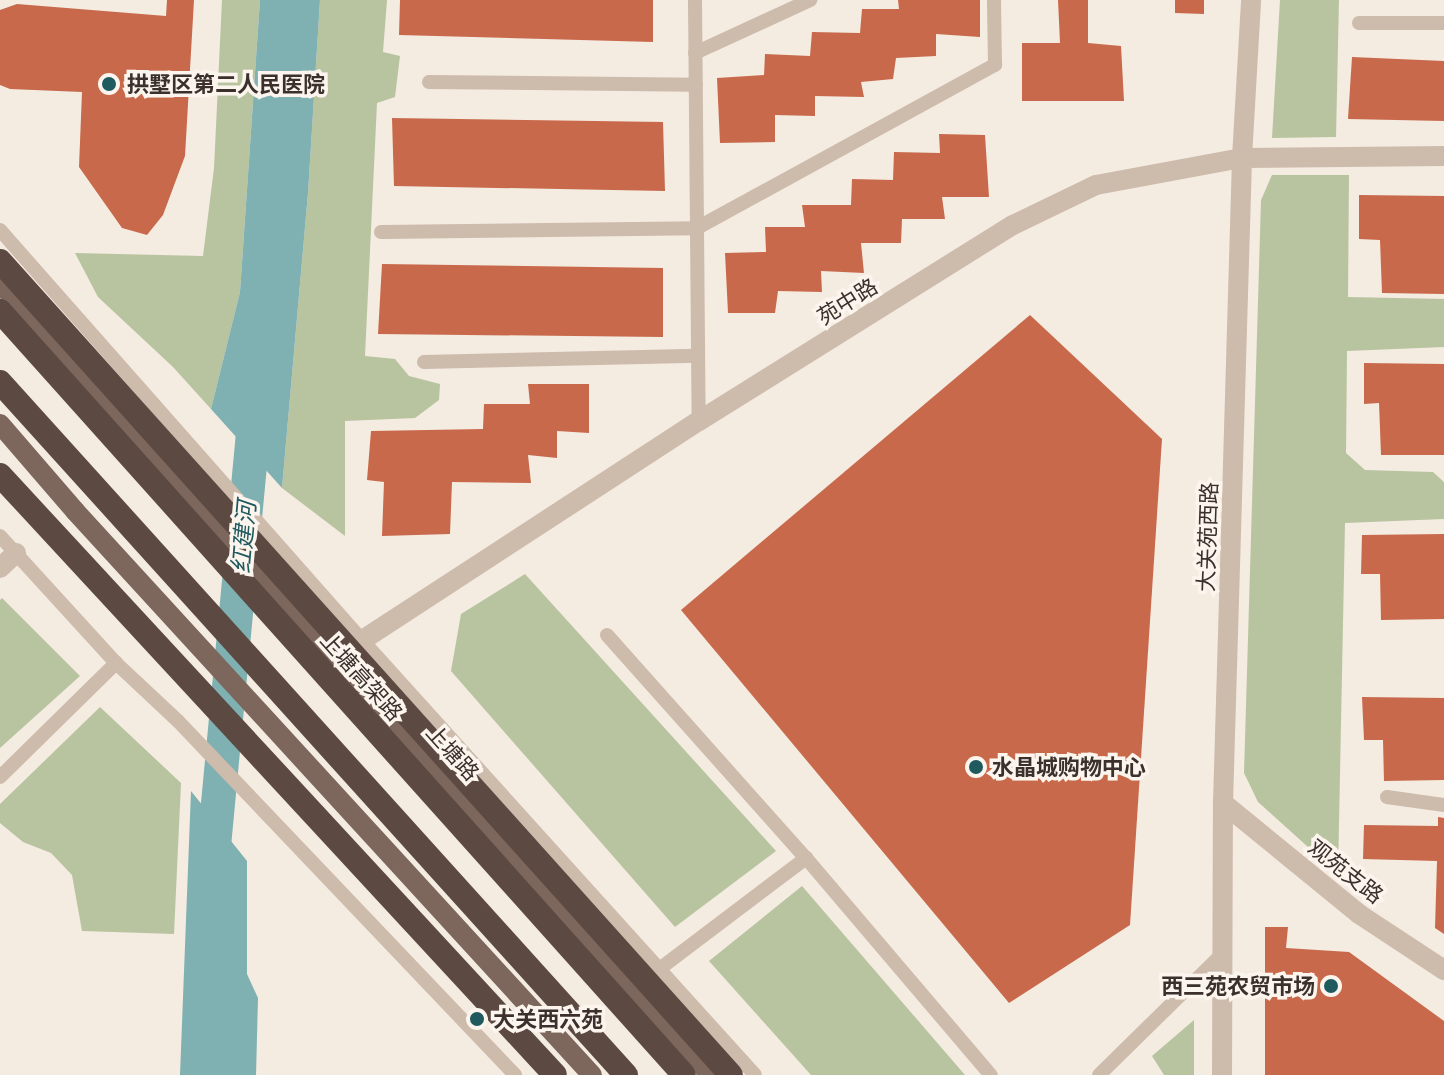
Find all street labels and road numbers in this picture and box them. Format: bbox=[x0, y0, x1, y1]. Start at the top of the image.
street label: 苑中路 bbox=[812, 272, 882, 330]
street label: 大关苑西路 bbox=[1192, 482, 1222, 592]
street label: 上塘高架路 bbox=[315, 626, 409, 726]
street label: 上塘路 bbox=[421, 719, 485, 785]
street label: 观苑支路 bbox=[1303, 834, 1389, 908]

